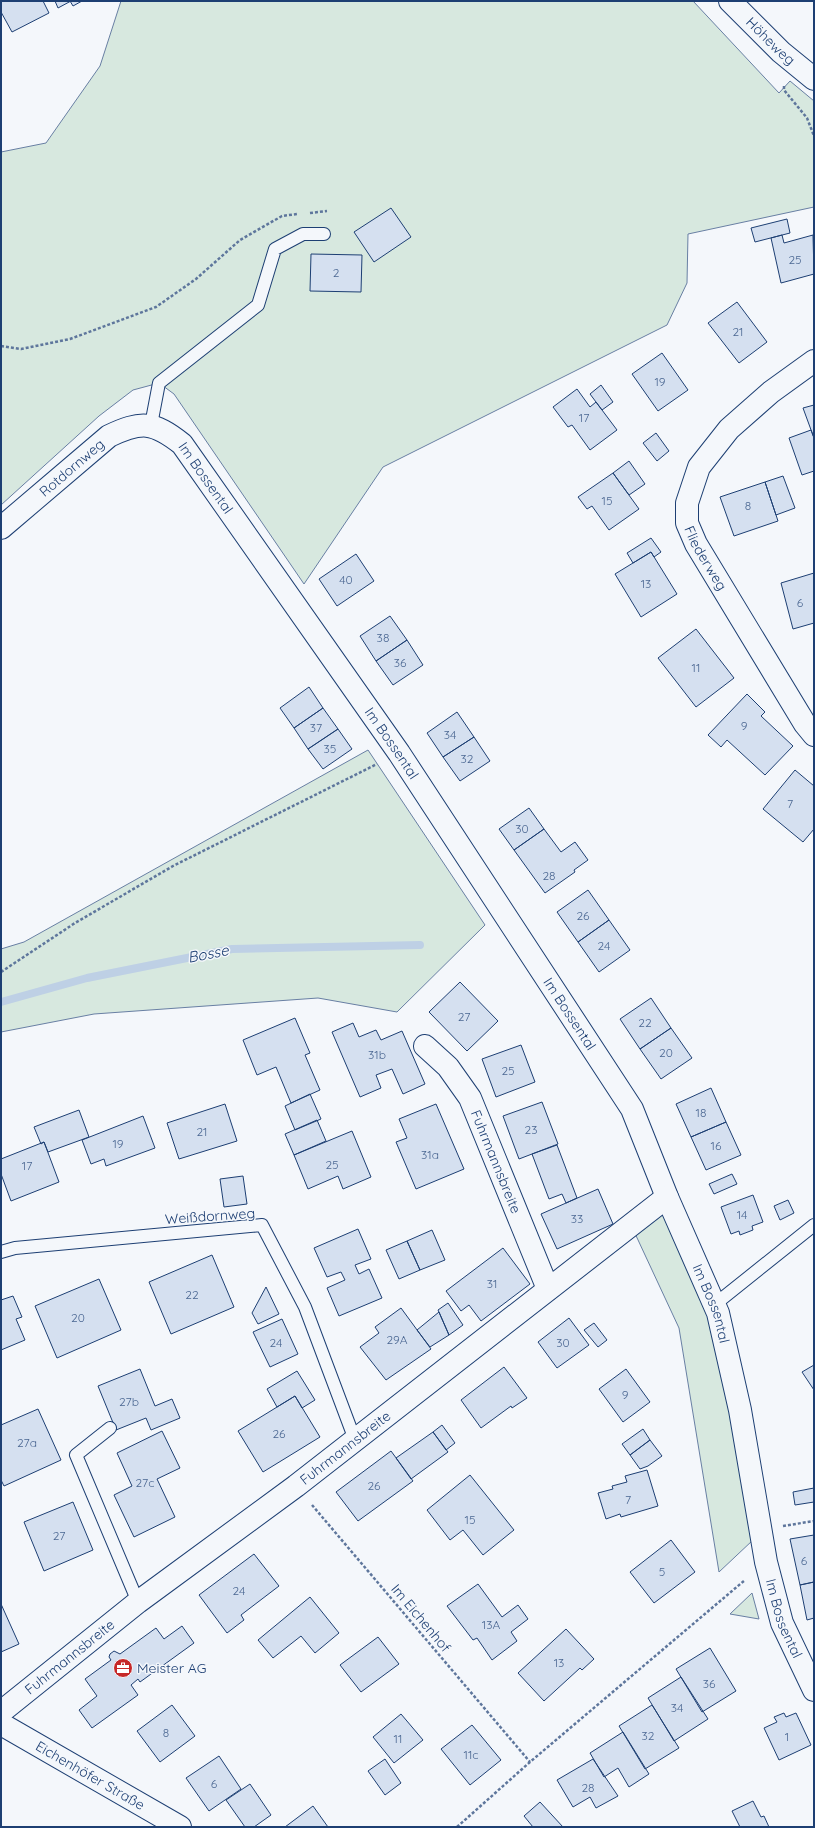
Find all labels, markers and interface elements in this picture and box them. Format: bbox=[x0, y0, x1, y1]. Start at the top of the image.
street label: Höheweg bbox=[742, 13, 799, 69]
house number: 25 bbox=[788, 252, 802, 267]
house number: 2 bbox=[333, 265, 340, 280]
house number: 21 bbox=[732, 324, 744, 339]
house number: 19 bbox=[654, 374, 666, 389]
house number: 17 bbox=[579, 410, 589, 425]
street label: Rotdornweg bbox=[35, 435, 108, 500]
street label: Im Bossental bbox=[174, 439, 237, 517]
house number: 15 bbox=[602, 493, 612, 508]
house number: 8 bbox=[745, 498, 751, 513]
street label: Fliederweg bbox=[680, 523, 731, 594]
house number: 40 bbox=[339, 572, 353, 587]
house number: 13 bbox=[641, 576, 651, 591]
house number: 6 bbox=[797, 595, 804, 610]
house number: 38 bbox=[377, 630, 389, 645]
house number: 36 bbox=[394, 655, 407, 670]
house number: 11 bbox=[692, 660, 700, 675]
street label: Im Bossental bbox=[361, 704, 423, 783]
house number: 9 bbox=[741, 718, 748, 733]
house number: 37 bbox=[310, 720, 322, 735]
house number: 34 bbox=[444, 727, 456, 742]
house number: 35 bbox=[324, 741, 336, 756]
house number: 32 bbox=[461, 751, 474, 766]
house number: 7 bbox=[787, 796, 793, 811]
house number: 30 bbox=[515, 821, 529, 836]
house number: 28 bbox=[542, 868, 556, 883]
house number: 26 bbox=[576, 908, 590, 923]
house number: 24 bbox=[598, 938, 610, 953]
water label: Bosse bbox=[186, 940, 231, 967]
street label: Im Bossental bbox=[539, 974, 600, 1054]
house number: 27 bbox=[458, 1009, 470, 1024]
house number: 22 bbox=[638, 1015, 652, 1030]
house number: 20 bbox=[659, 1045, 673, 1060]
house number: 31b bbox=[368, 1047, 386, 1062]
house number: 25 bbox=[501, 1063, 515, 1078]
house number: 18 bbox=[696, 1105, 706, 1120]
street label: Fuhrmannsbreite bbox=[467, 1107, 525, 1216]
house number: 23 bbox=[525, 1122, 537, 1137]
house number: 21 bbox=[196, 1124, 208, 1139]
house number: 19 bbox=[112, 1136, 124, 1151]
house number: 16 bbox=[711, 1138, 722, 1153]
house number: 31a bbox=[421, 1147, 439, 1162]
house number: 25 bbox=[325, 1157, 339, 1172]
house number: 17 bbox=[22, 1158, 32, 1173]
street label: Weißdornweg bbox=[164, 1204, 256, 1228]
house number: 14 bbox=[737, 1207, 747, 1222]
house number: 33 bbox=[571, 1211, 583, 1226]
street label: Im Bossental bbox=[689, 1261, 734, 1345]
house number: 31 bbox=[487, 1276, 497, 1291]
house number: 22 bbox=[185, 1287, 199, 1302]
house number: 20 bbox=[71, 1310, 85, 1325]
house number: 29A bbox=[386, 1332, 408, 1347]
house number: 24 bbox=[270, 1335, 282, 1350]
house number: 30 bbox=[556, 1335, 570, 1350]
house number: 9 bbox=[622, 1387, 629, 1402]
house number: 27b bbox=[119, 1394, 139, 1409]
street label: Fuhrmannsbreite bbox=[296, 1407, 394, 1489]
house number: 26 bbox=[272, 1426, 286, 1441]
house number: 27a bbox=[17, 1435, 37, 1450]
house number: 27c bbox=[136, 1475, 154, 1490]
house number: 26 bbox=[367, 1478, 381, 1493]
house number: 7 bbox=[625, 1492, 631, 1507]
house number: 15 bbox=[465, 1512, 475, 1527]
house number: 27 bbox=[53, 1528, 65, 1543]
house number: 6 bbox=[801, 1553, 808, 1568]
house number: 5 bbox=[659, 1564, 665, 1579]
street label: Im Bossental bbox=[762, 1577, 806, 1661]
street label: Im Eichenhof bbox=[387, 1580, 455, 1656]
house number: 24 bbox=[233, 1583, 245, 1598]
street label: Fuhrmannsbreite bbox=[21, 1615, 118, 1698]
house number: 13A bbox=[482, 1617, 500, 1632]
house number: 13 bbox=[554, 1655, 564, 1670]
office icon: Meister AG bbox=[112, 1657, 134, 1679]
place label: Meister AG bbox=[137, 1659, 207, 1677]
house number: 36 bbox=[703, 1676, 716, 1691]
house number: 34 bbox=[671, 1700, 683, 1715]
house number: 8 bbox=[163, 1725, 169, 1740]
house number: 32 bbox=[642, 1728, 655, 1743]
house number: 1 bbox=[785, 1729, 789, 1744]
house number: 11 bbox=[394, 1731, 402, 1746]
street label: Eichenhöfer Straße bbox=[32, 1737, 148, 1814]
house number: 11c bbox=[463, 1747, 479, 1762]
house number: 6 bbox=[211, 1776, 218, 1791]
house number: 28 bbox=[581, 1780, 595, 1795]

